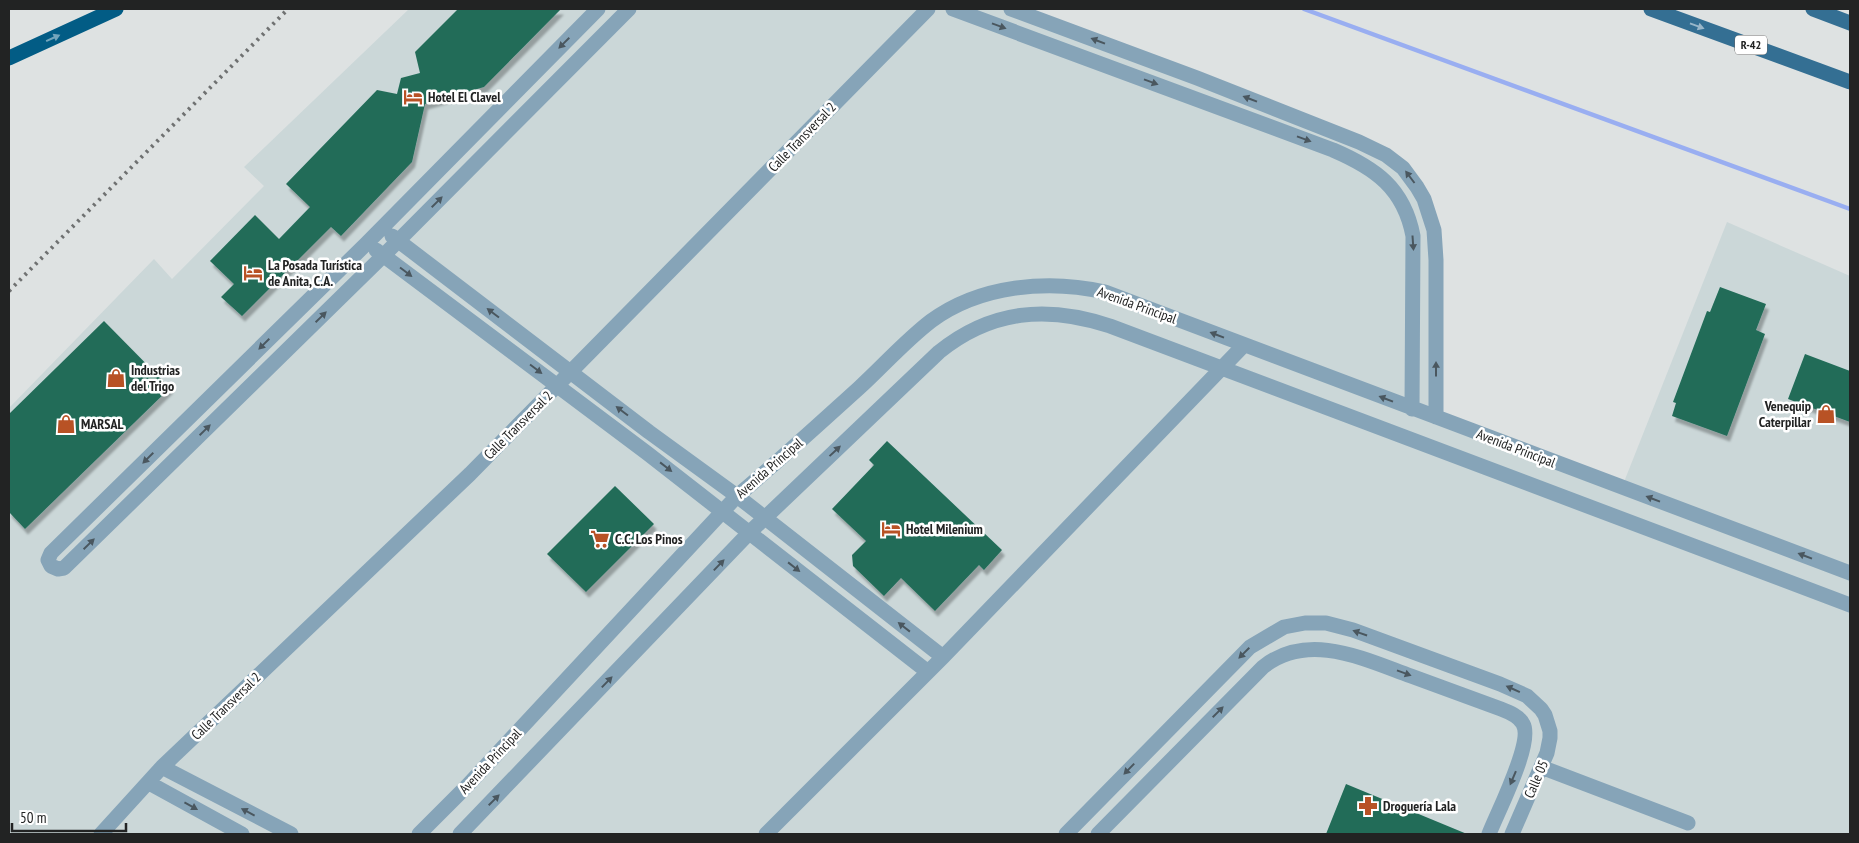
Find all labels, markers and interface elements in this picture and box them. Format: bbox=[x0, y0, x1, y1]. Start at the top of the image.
one-way arrow bbox=[992, 22, 1007, 30]
one-way arrow bbox=[1689, 23, 1704, 30]
one-way arrow bbox=[46, 34, 60, 42]
road number: R-42 bbox=[1735, 36, 1767, 54]
one-way arrow bbox=[558, 37, 570, 49]
one-way arrow bbox=[1091, 37, 1105, 45]
one-way arrow bbox=[1144, 79, 1159, 86]
hotel icon: Hotel El Clavel bbox=[402, 86, 424, 108]
place label: Hotel El Clavel bbox=[428, 88, 501, 106]
one-way arrow bbox=[1242, 95, 1257, 103]
street label: Calle Transversal 2 bbox=[764, 98, 840, 176]
one-way arrow bbox=[1297, 135, 1312, 143]
one-way arrow bbox=[1405, 170, 1415, 184]
one-way arrow bbox=[431, 196, 443, 208]
one-way arrow bbox=[1409, 235, 1417, 251]
place label: La Posada Turística de Anita, C.A. bbox=[268, 256, 362, 290]
hotel icon: La Posada Turística de Anita, C.A. bbox=[242, 262, 264, 284]
one-way arrow bbox=[399, 267, 412, 278]
street label: Avenida Principal bbox=[1095, 282, 1180, 328]
one-way arrow bbox=[486, 308, 500, 318]
one-way arrow bbox=[315, 311, 327, 323]
one-way arrow bbox=[1210, 331, 1225, 338]
one-way arrow bbox=[258, 338, 270, 350]
one-way arrow bbox=[1432, 360, 1440, 376]
place label: Industrias del Trigo bbox=[131, 361, 180, 395]
one-way arrow bbox=[529, 364, 542, 375]
shop icon: Industrias del Trigo bbox=[105, 367, 127, 389]
street label: Calle Transversal 2 bbox=[480, 387, 556, 463]
one-way arrow bbox=[1378, 395, 1393, 402]
place label: Venequip Caterpillar bbox=[1759, 397, 1812, 431]
shop icon: Venequip Caterpillar bbox=[1815, 403, 1837, 425]
one-way arrow bbox=[616, 406, 629, 417]
shop icon: MARSAL bbox=[55, 413, 77, 435]
place label: MARSAL bbox=[81, 415, 124, 433]
one-way arrow bbox=[199, 424, 211, 436]
street label: Avenida Principal bbox=[1474, 425, 1559, 472]
street label: Avenida Principal bbox=[732, 433, 807, 502]
one-way arrow bbox=[828, 445, 840, 457]
one-way arrow bbox=[142, 452, 154, 464]
one-way arrow bbox=[659, 462, 673, 472]
one-way arrow bbox=[1645, 495, 1660, 502]
hotel icon: Hotel Milenium bbox=[880, 518, 902, 540]
place label: Hotel Milenium bbox=[906, 520, 983, 538]
supermarket icon: C.C. Los Pinos bbox=[589, 528, 611, 550]
place label: C.C. Los Pinos bbox=[615, 530, 683, 548]
one-way arrow bbox=[83, 538, 95, 550]
one-way arrow bbox=[1797, 552, 1812, 559]
one-way arrow bbox=[713, 559, 725, 571]
one-way arrow bbox=[787, 562, 801, 572]
one-way arrow bbox=[897, 622, 911, 632]
one-way arrow bbox=[1353, 629, 1368, 636]
one-way arrow bbox=[1238, 647, 1250, 659]
street label: Calle Transversal 2 bbox=[187, 668, 265, 744]
one-way arrow bbox=[1397, 669, 1412, 677]
one-way arrow bbox=[601, 677, 613, 689]
one-way arrow bbox=[1506, 685, 1520, 693]
one-way arrow bbox=[1212, 706, 1224, 718]
street label: Avenida Principal bbox=[455, 724, 525, 798]
street label: Calle 05 bbox=[1520, 757, 1552, 801]
one-way arrow bbox=[1123, 762, 1135, 774]
one-way arrow bbox=[1508, 771, 1516, 785]
one-way arrow bbox=[488, 794, 500, 806]
pharmacy icon: Droguería Lala bbox=[1357, 795, 1379, 817]
place label: Droguería Lala bbox=[1383, 797, 1456, 815]
scale bar bbox=[12, 800, 126, 832]
one-way arrow bbox=[185, 802, 198, 811]
text: 50 m bbox=[20, 808, 46, 827]
one-way arrow bbox=[240, 808, 255, 816]

